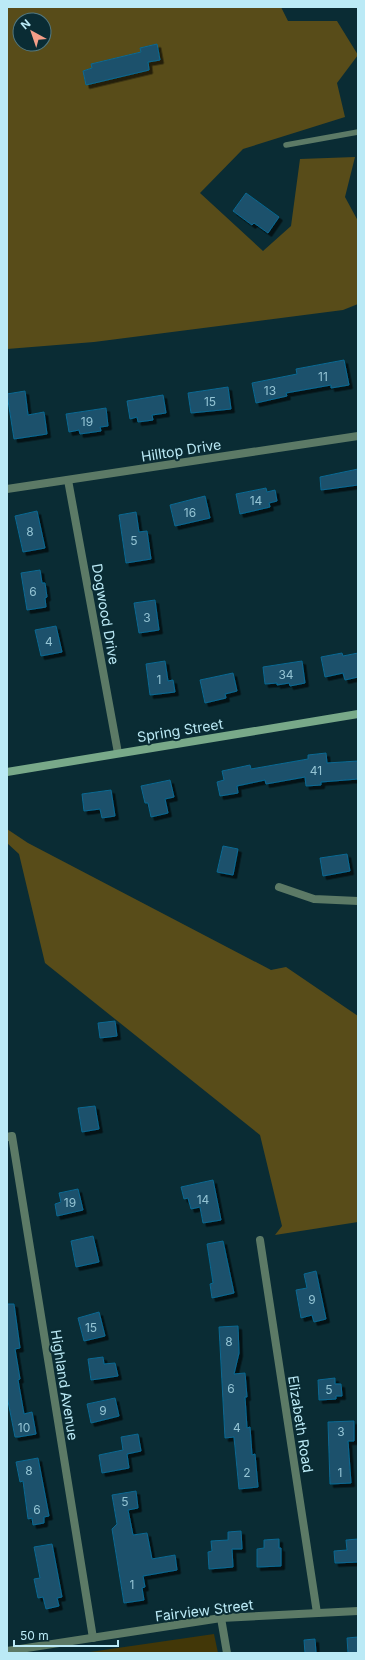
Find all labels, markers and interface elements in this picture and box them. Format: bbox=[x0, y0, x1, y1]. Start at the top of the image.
north arrow bbox=[12, 12, 52, 52]
text: N bbox=[18, 16, 33, 32]
house number: 11 bbox=[318, 369, 328, 384]
house number: 13 bbox=[264, 383, 276, 398]
house number: 15 bbox=[204, 394, 216, 409]
house number: 19 bbox=[81, 414, 93, 429]
street label: Hilltop Drive bbox=[140, 435, 222, 465]
house number: 14 bbox=[250, 493, 263, 508]
house number: 16 bbox=[184, 505, 196, 520]
house number: 8 bbox=[26, 524, 34, 539]
house number: 5 bbox=[130, 533, 138, 548]
street label: Dogwood Drive bbox=[89, 562, 123, 666]
house number: 6 bbox=[29, 584, 37, 599]
house number: 3 bbox=[143, 610, 151, 625]
house number: 4 bbox=[45, 634, 53, 649]
house number: 34 bbox=[278, 667, 294, 682]
house number: 1 bbox=[157, 672, 161, 687]
street label: Spring Street bbox=[136, 715, 225, 745]
house number: 41 bbox=[310, 763, 322, 778]
house number: 14 bbox=[197, 1192, 210, 1207]
house number: 19 bbox=[64, 1195, 76, 1210]
house number: 9 bbox=[308, 1292, 316, 1307]
house number: 15 bbox=[85, 1320, 97, 1335]
street label: Highland Avenue bbox=[48, 1328, 82, 1442]
house number: 8 bbox=[225, 1334, 233, 1349]
street label: Elizabeth Road bbox=[285, 1374, 317, 1474]
house number: 6 bbox=[227, 1381, 235, 1396]
house number: 5 bbox=[325, 1382, 333, 1397]
house number: 9 bbox=[99, 1403, 107, 1418]
house number: 10 bbox=[18, 1420, 30, 1435]
house number: 4 bbox=[233, 1420, 241, 1435]
house number: 3 bbox=[337, 1424, 345, 1439]
house number: 8 bbox=[25, 1463, 33, 1478]
house number: 2 bbox=[243, 1465, 251, 1480]
house number: 1 bbox=[338, 1465, 342, 1480]
house number: 5 bbox=[121, 1494, 129, 1509]
house number: 6 bbox=[33, 1502, 41, 1517]
house number: 1 bbox=[130, 1577, 134, 1592]
street label: Fairview Street bbox=[154, 1595, 254, 1624]
scale bar bbox=[14, 1622, 118, 1648]
text: 50 m bbox=[20, 1628, 49, 1643]

